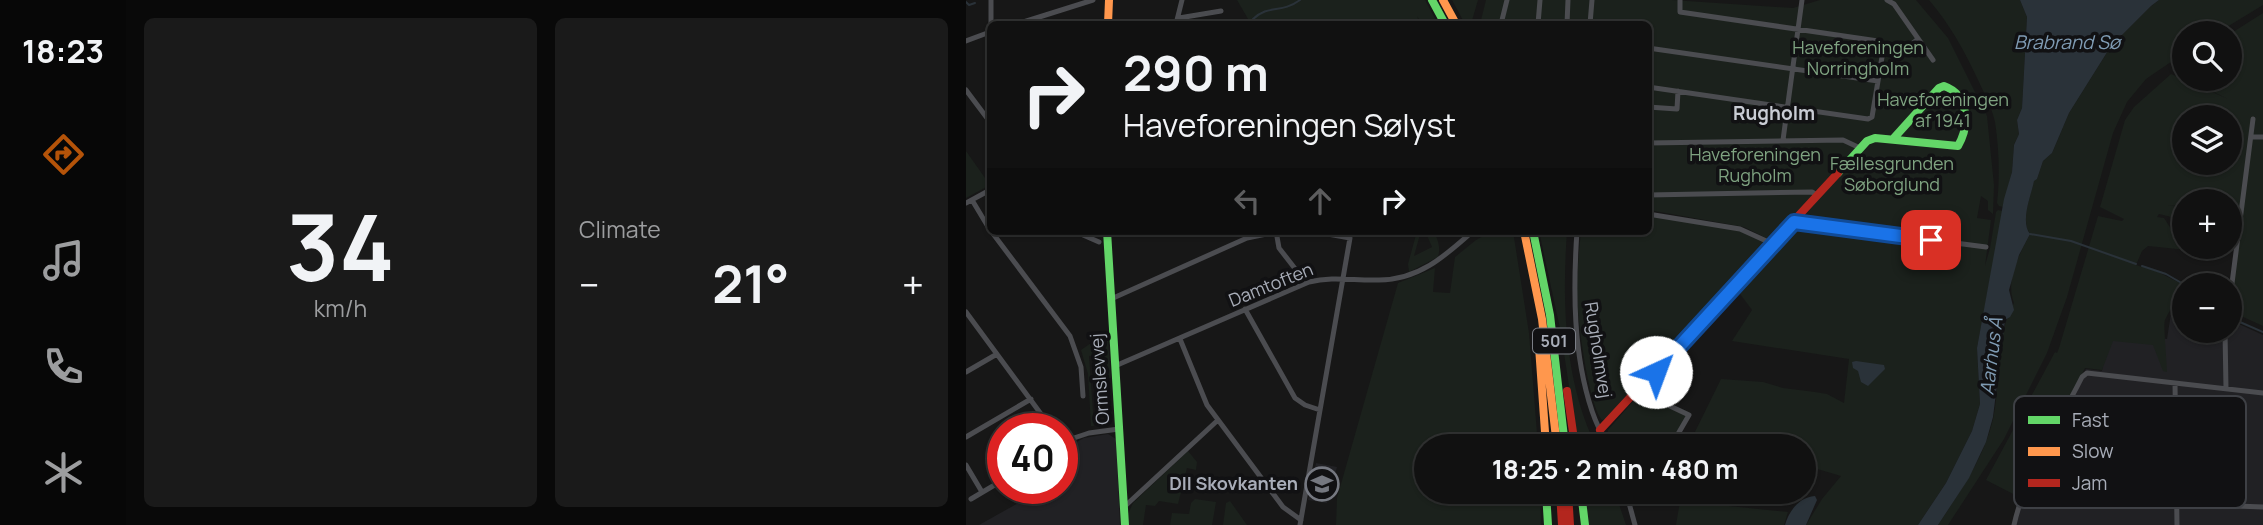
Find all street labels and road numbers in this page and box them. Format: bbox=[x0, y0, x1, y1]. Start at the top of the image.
street label: Damtoften bbox=[1225, 256, 1316, 312]
street label: Rugholmvej bbox=[1580, 300, 1618, 400]
road number: 501 bbox=[1533, 328, 1575, 354]
street label: Ormslevvej bbox=[1084, 333, 1114, 426]

